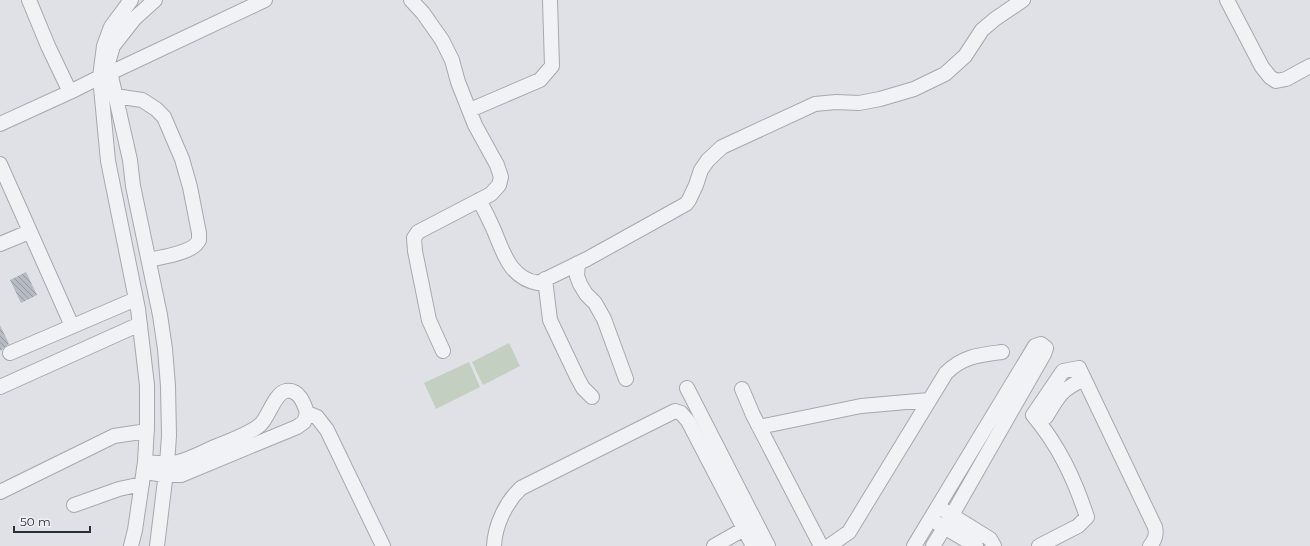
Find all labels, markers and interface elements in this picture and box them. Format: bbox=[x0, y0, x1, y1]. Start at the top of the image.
scale bar bbox=[14, 508, 90, 534]
text: 50 m bbox=[20, 514, 51, 529]

